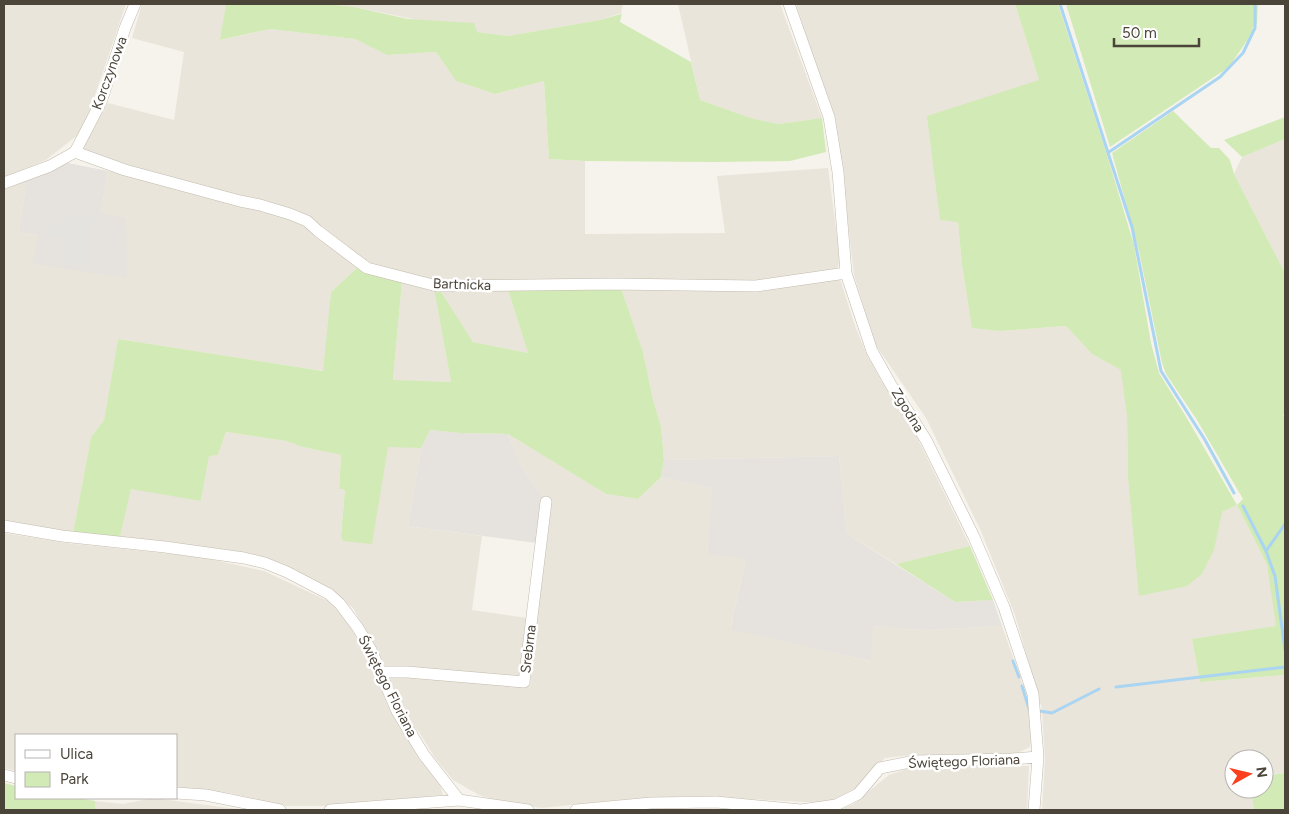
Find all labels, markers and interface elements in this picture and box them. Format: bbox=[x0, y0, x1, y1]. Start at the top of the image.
scale bar bbox=[1114, 15, 1199, 47]
text: 50 m bbox=[1122, 24, 1157, 42]
street label: Korczynowa bbox=[88, 34, 131, 112]
street label: Bartnicka bbox=[433, 275, 491, 294]
street label: Zgodna bbox=[888, 385, 928, 435]
street label: Srebrna bbox=[517, 624, 540, 674]
street label: Świętego Floriana bbox=[355, 632, 421, 740]
legend bbox=[15, 734, 178, 799]
text: Ulica bbox=[60, 745, 93, 763]
north arrow bbox=[1224, 749, 1274, 799]
street label: Świętego Floriana bbox=[908, 751, 1020, 772]
text: N bbox=[1252, 766, 1271, 779]
text: Park bbox=[60, 770, 89, 788]

